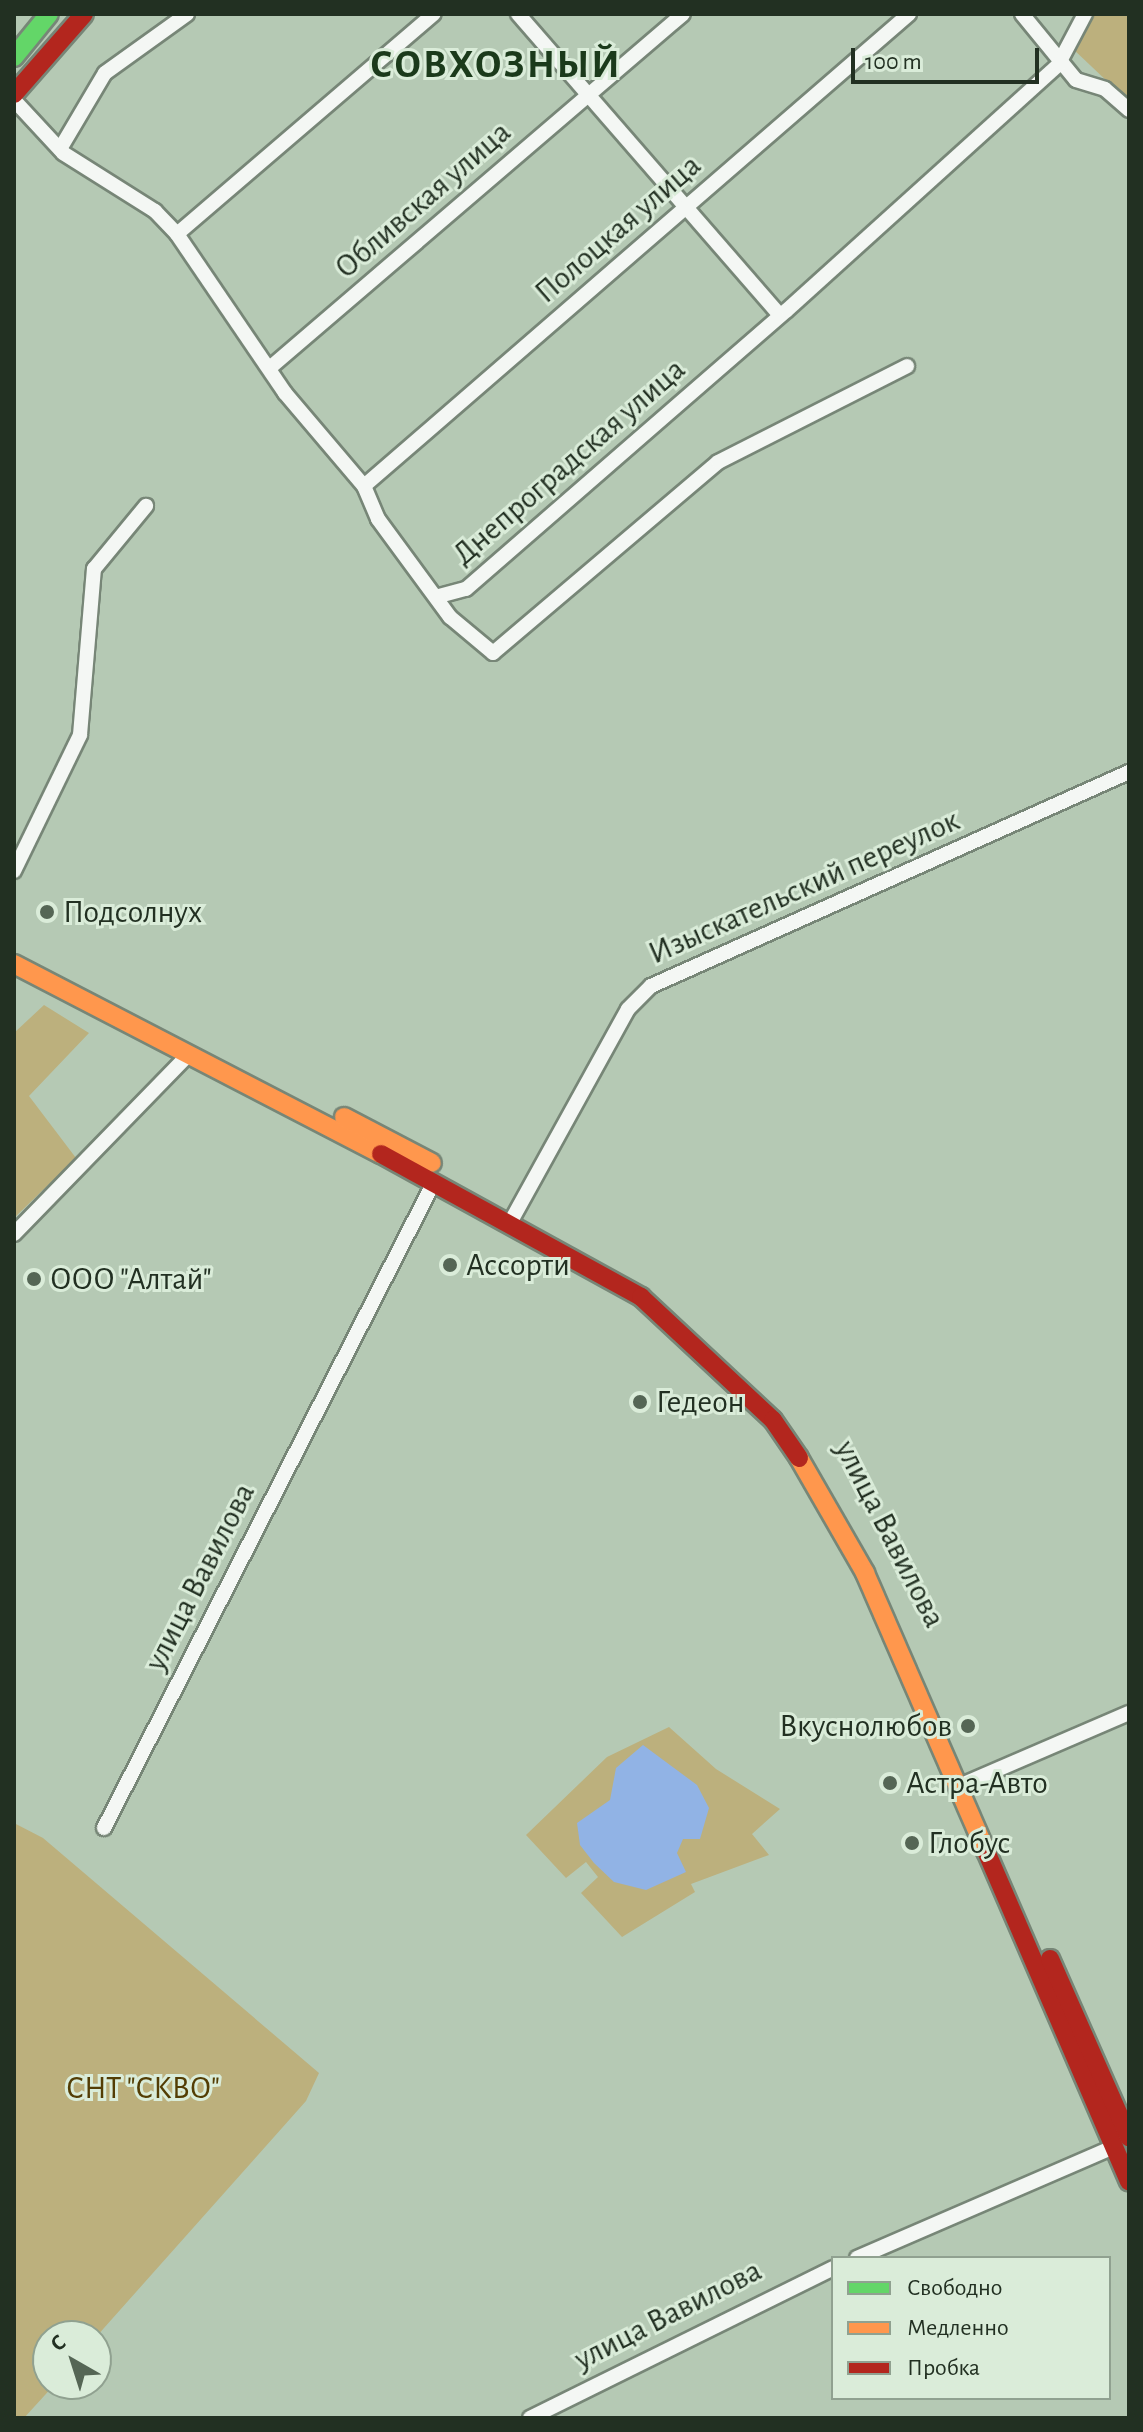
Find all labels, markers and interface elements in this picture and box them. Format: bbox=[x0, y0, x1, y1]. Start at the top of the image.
scale bar bbox=[855, 32, 1043, 82]
district label: СОВХОЗНЫЙ bbox=[370, 41, 622, 89]
text: 100 m bbox=[865, 50, 922, 74]
street label: Обливская улица bbox=[327, 113, 519, 287]
street label: Полоцкая улица bbox=[527, 146, 709, 312]
street label: Днепроградская улица bbox=[445, 350, 693, 574]
street label: Изыскательский переулок bbox=[643, 801, 965, 973]
place label: Подсолнух bbox=[63, 893, 202, 931]
marker: Подсолнух bbox=[38, 903, 56, 921]
place label: Ассорти bbox=[466, 1246, 570, 1284]
marker: Ассорти bbox=[441, 1256, 459, 1274]
place label: ООО "Алтай" bbox=[50, 1260, 212, 1298]
marker: ООО "Алтай" bbox=[25, 1270, 43, 1288]
place label: Гедеон bbox=[656, 1383, 745, 1421]
marker: Гедеон bbox=[631, 1393, 649, 1411]
street label: улица Вавилова bbox=[826, 1434, 954, 1634]
street label: улица Вавилова bbox=[136, 1477, 264, 1677]
place label: Вкуснолюбов bbox=[779, 1707, 952, 1745]
marker: Вкуснолюбов bbox=[959, 1717, 977, 1735]
place label: Астра-Авто bbox=[906, 1764, 1048, 1802]
marker: Астра-Авто bbox=[881, 1774, 899, 1792]
place label: Глобус bbox=[928, 1824, 1011, 1862]
marker: Глобус bbox=[903, 1834, 921, 1852]
park label: СНТ "СКВО" bbox=[66, 2069, 220, 2107]
street label: улица Вавилова bbox=[568, 2251, 768, 2379]
legend bbox=[831, 2256, 1111, 2400]
text: Свободно bbox=[907, 2276, 1002, 2300]
text: Медленно bbox=[907, 2316, 1009, 2340]
north arrow bbox=[32, 2320, 112, 2400]
text: С bbox=[46, 2331, 70, 2355]
text: Пробка bbox=[907, 2356, 980, 2380]

